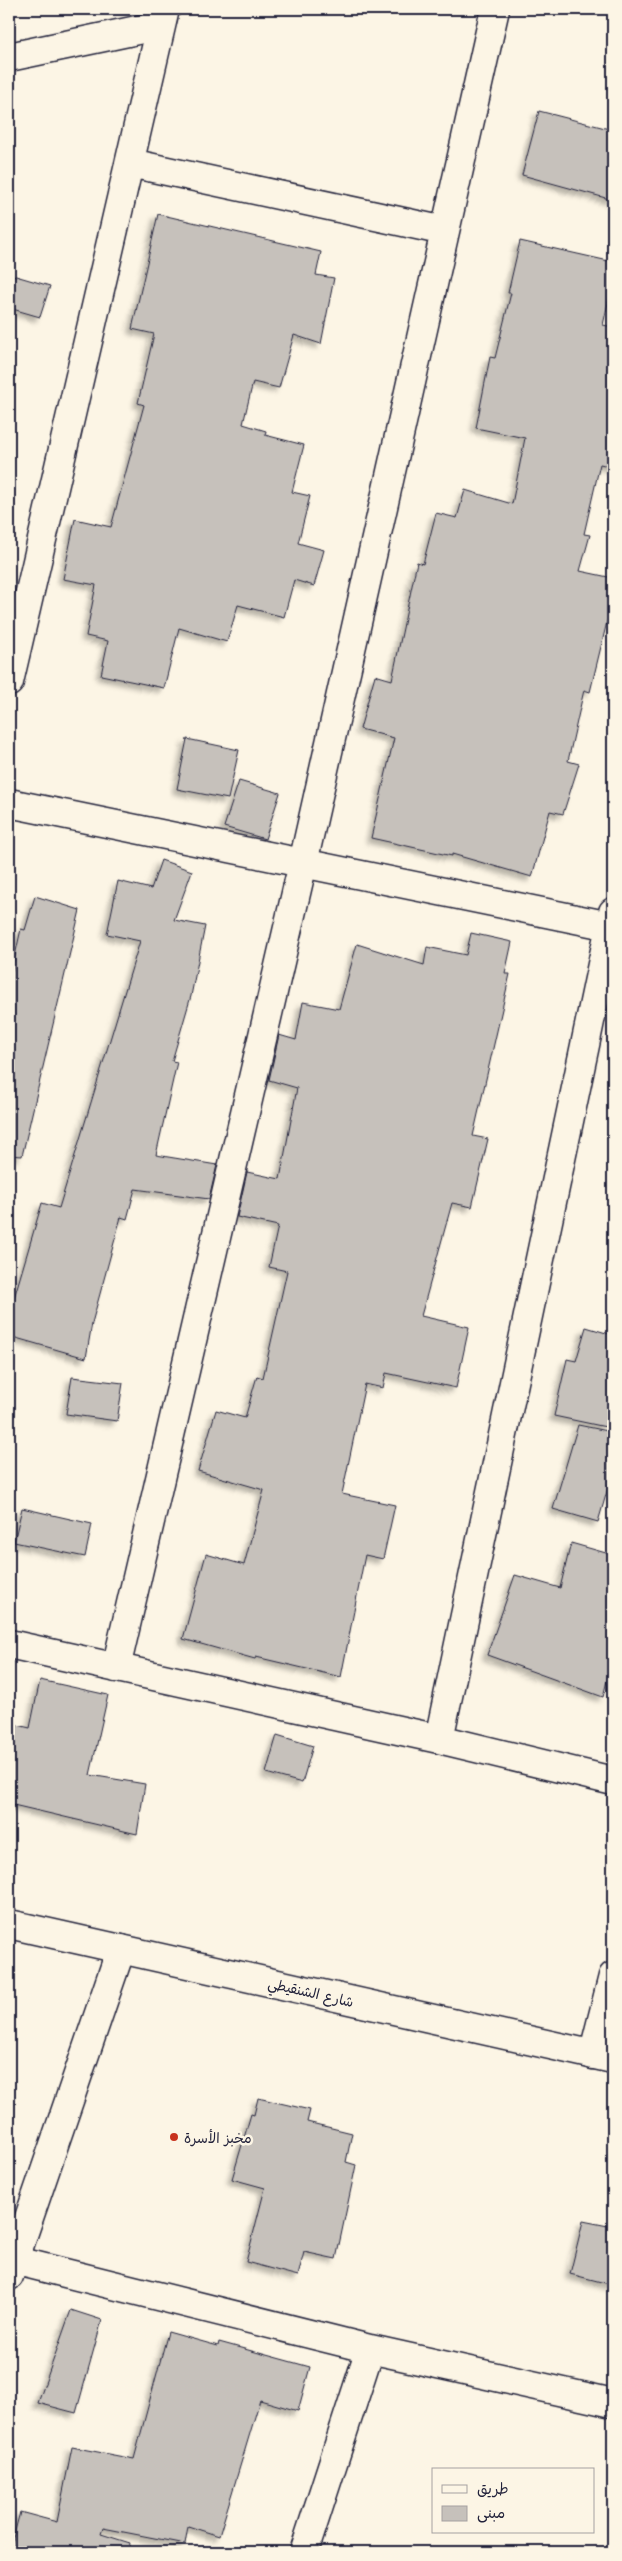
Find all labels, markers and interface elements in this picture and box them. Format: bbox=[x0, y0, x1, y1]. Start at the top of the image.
street label: شارع الشنقيطي bbox=[265, 1972, 356, 2015]
place label: مخبز الأسرة bbox=[184, 2127, 252, 2148]
marker: مخبز الأسرة bbox=[168, 2131, 180, 2143]
legend bbox=[432, 2468, 594, 2534]
text: طريق bbox=[477, 2476, 509, 2499]
text: مبنى bbox=[477, 2500, 505, 2523]

